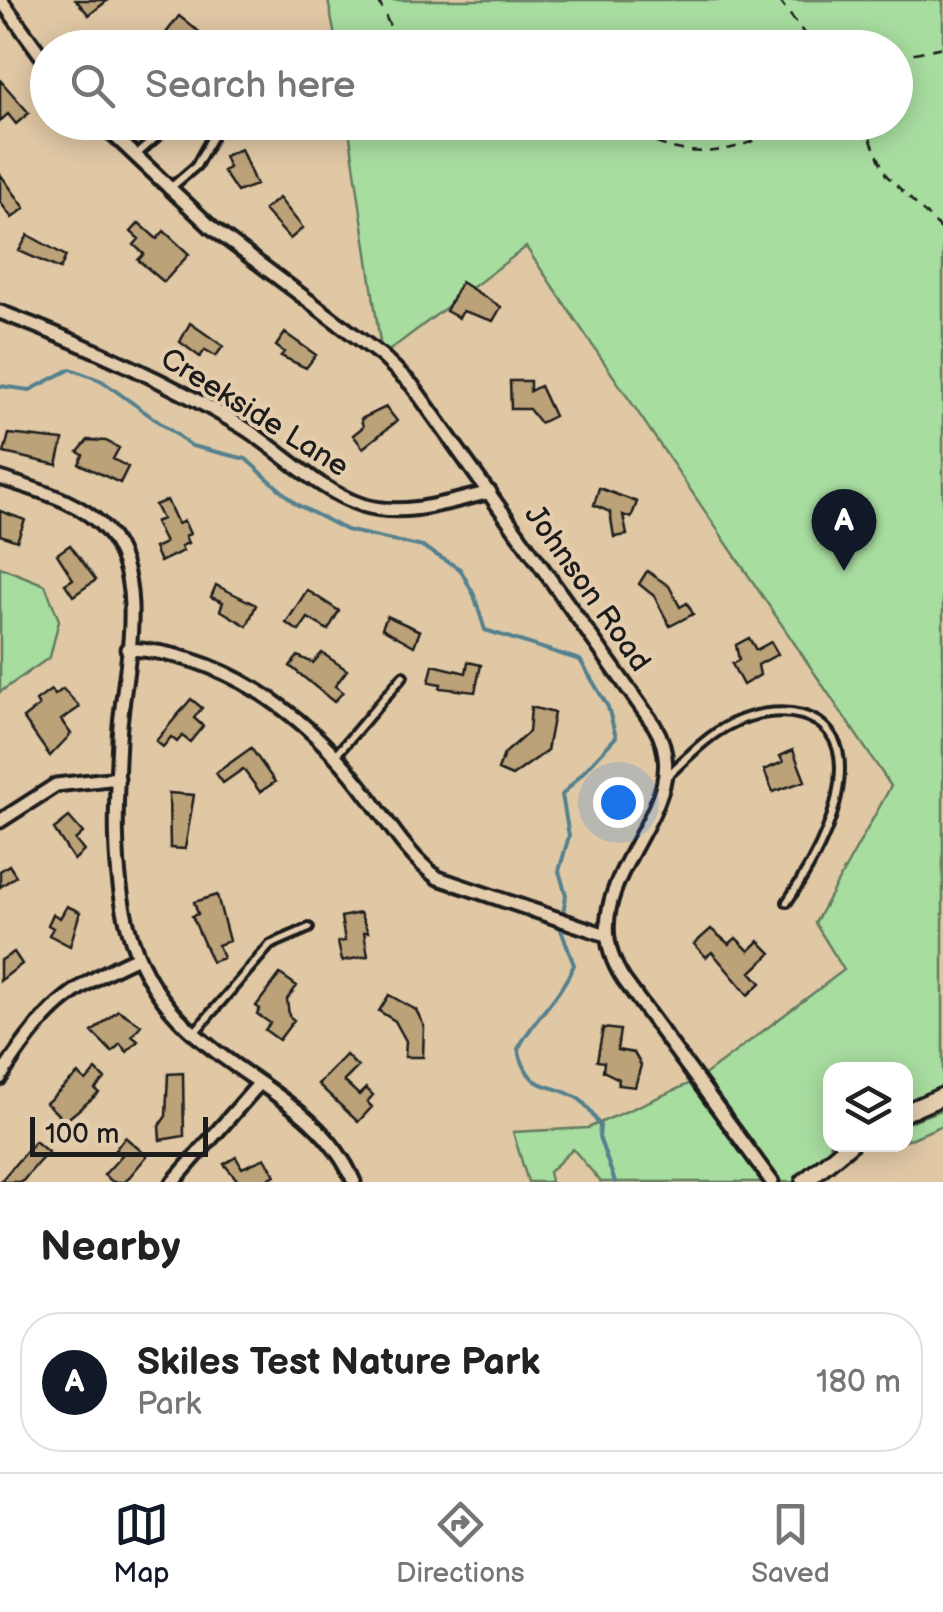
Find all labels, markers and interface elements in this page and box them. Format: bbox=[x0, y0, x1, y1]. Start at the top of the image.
search box bbox=[30, 30, 913, 140]
icon: search bbox=[65, 58, 120, 113]
text: Search here bbox=[145, 63, 356, 108]
street label: Creekside Lane bbox=[154, 341, 355, 485]
pin: A bbox=[812, 488, 876, 571]
street label: Johnson Road bbox=[516, 498, 658, 679]
your location bbox=[593, 777, 644, 828]
map controls bbox=[823, 1062, 913, 1152]
button: layers bbox=[823, 1062, 913, 1152]
scale bar bbox=[30, 1112, 208, 1156]
text: 100 m bbox=[45, 1118, 119, 1151]
text: Nearby bbox=[40, 1222, 180, 1273]
text: Skiles Test Nature Park bbox=[137, 1340, 540, 1385]
text: A bbox=[65, 1363, 84, 1402]
text: 180 m bbox=[816, 1363, 901, 1402]
text: Park bbox=[137, 1385, 201, 1424]
tab: Map bbox=[113, 1497, 170, 1590]
tab: Directions bbox=[396, 1497, 525, 1590]
tab: Saved bbox=[751, 1497, 830, 1590]

